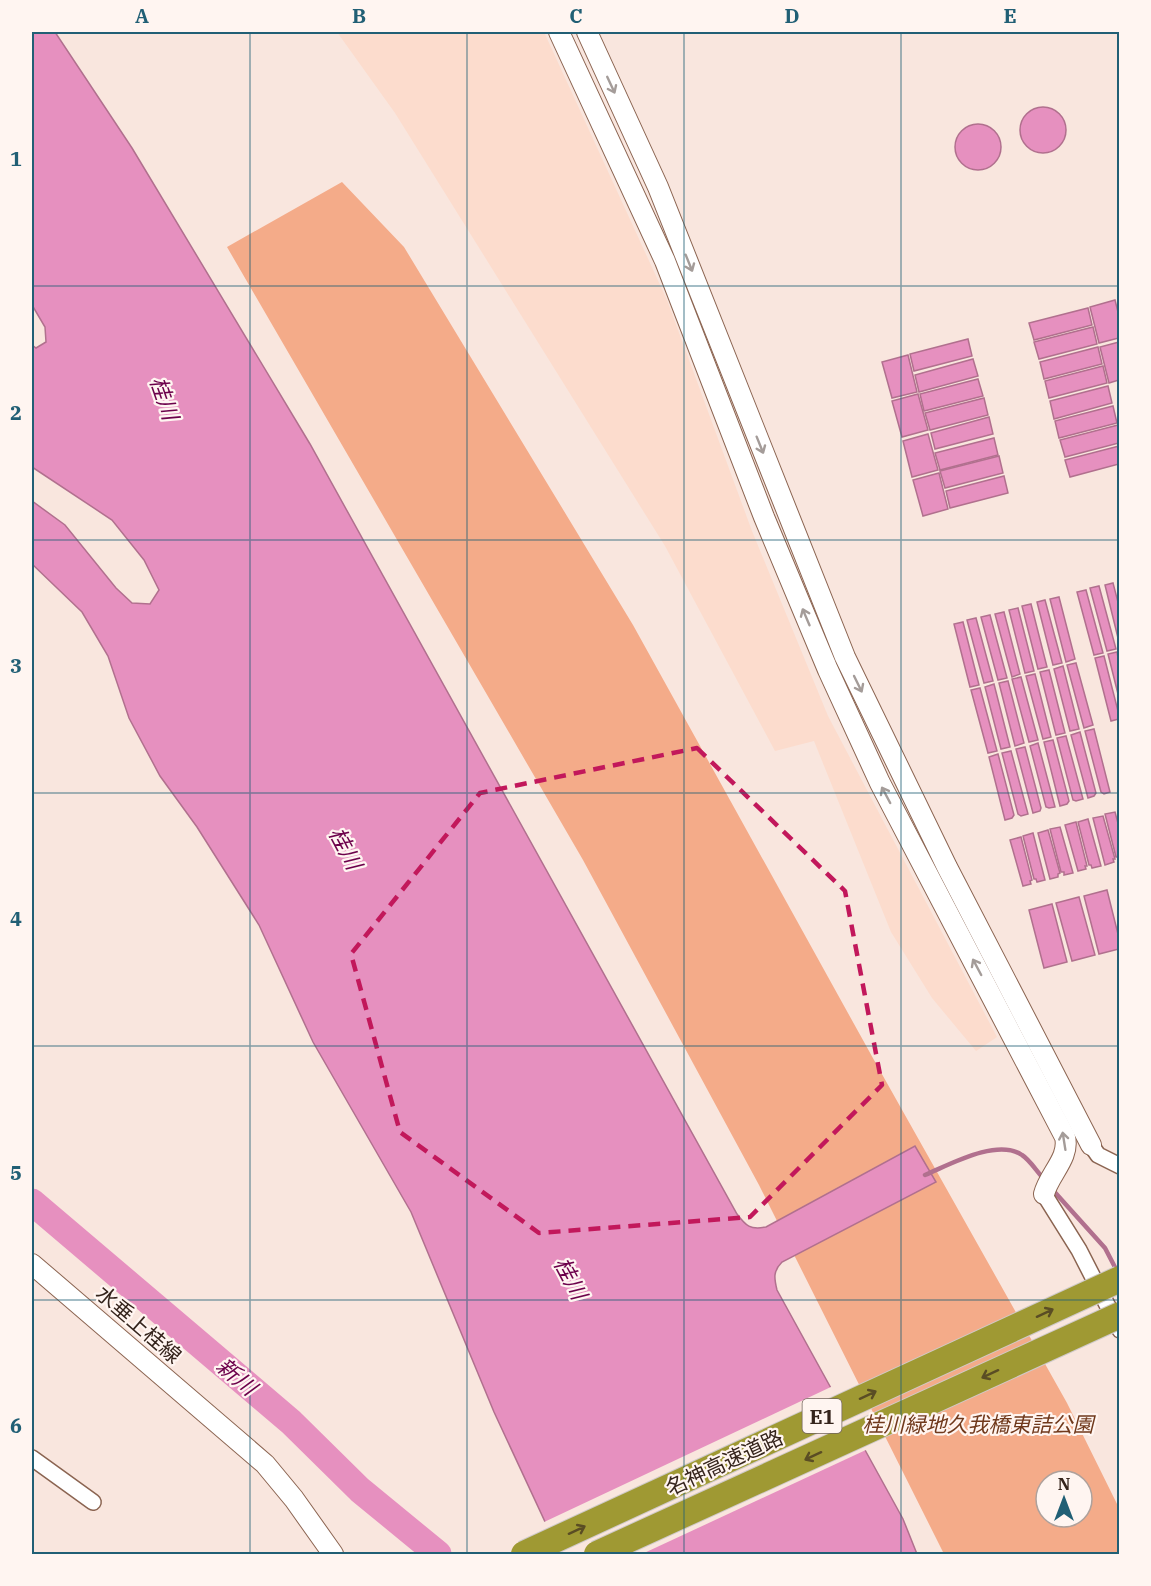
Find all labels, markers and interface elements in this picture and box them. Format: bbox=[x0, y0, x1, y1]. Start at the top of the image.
text: A bbox=[135, 2, 149, 29]
text: B bbox=[352, 2, 366, 29]
text: C bbox=[569, 2, 583, 29]
text: D bbox=[784, 2, 800, 29]
text: E bbox=[1003, 2, 1017, 29]
one-way arrow bbox=[606, 75, 617, 93]
text: 1 bbox=[10, 145, 22, 172]
one-way arrow bbox=[684, 254, 695, 272]
water label: 桂川 bbox=[144, 372, 187, 425]
text: 2 bbox=[10, 399, 22, 426]
one-way arrow bbox=[755, 435, 766, 454]
one-way arrow bbox=[800, 608, 811, 627]
text: 3 bbox=[10, 652, 22, 679]
one-way arrow bbox=[852, 674, 864, 692]
one-way arrow bbox=[880, 786, 891, 804]
water label: 桂川 bbox=[323, 822, 370, 876]
text: 4 bbox=[10, 905, 22, 932]
one-way arrow bbox=[971, 959, 982, 977]
one-way arrow bbox=[1058, 1132, 1069, 1151]
text: 5 bbox=[10, 1159, 22, 1186]
water label: 桂川 bbox=[548, 1252, 595, 1306]
street label: 水垂上桂線 bbox=[90, 1279, 188, 1369]
one-way arrow bbox=[1036, 1307, 1054, 1318]
water label: 新川 bbox=[211, 1351, 265, 1403]
one-way arrow bbox=[981, 1370, 999, 1381]
one-way arrow bbox=[859, 1388, 877, 1400]
road number: E1 bbox=[802, 1399, 842, 1433]
park label: 桂川緑地久我橋東詰公園 bbox=[863, 1410, 1096, 1438]
text: 6 bbox=[10, 1412, 22, 1439]
street label: 名神高速道路 bbox=[661, 1423, 787, 1501]
one-way arrow bbox=[804, 1450, 822, 1462]
north arrow bbox=[1034, 1469, 1094, 1529]
text: N bbox=[1058, 1474, 1070, 1494]
one-way arrow bbox=[567, 1523, 585, 1535]

